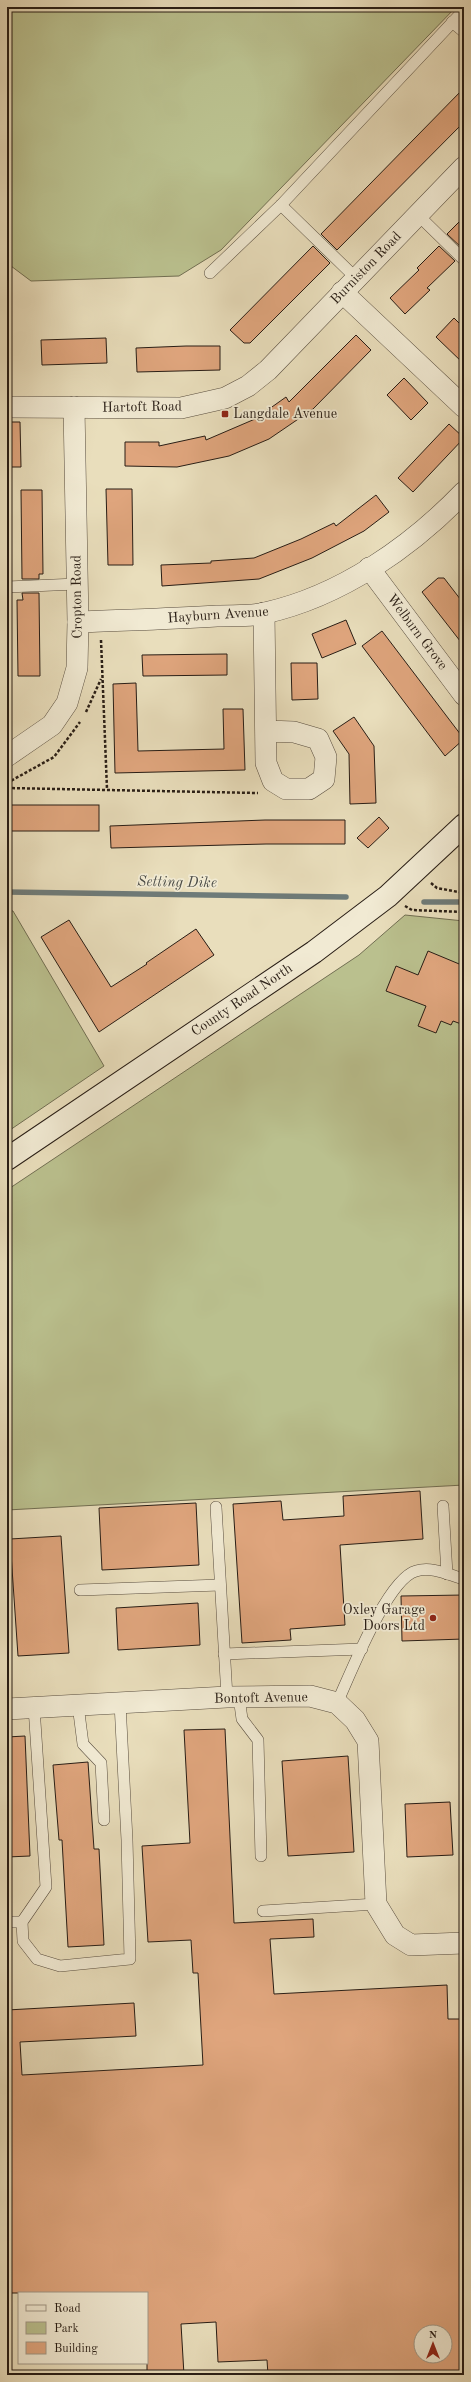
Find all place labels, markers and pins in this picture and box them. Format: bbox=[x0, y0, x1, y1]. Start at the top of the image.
place label: Langdale Avenue bbox=[233, 407, 337, 421]
marker: Langdale Avenue bbox=[220, 409, 230, 419]
place label: Oxley Garage Doors Ltd bbox=[343, 1603, 425, 1633]
marker: Oxley Garage Doors Ltd bbox=[428, 1613, 438, 1623]

